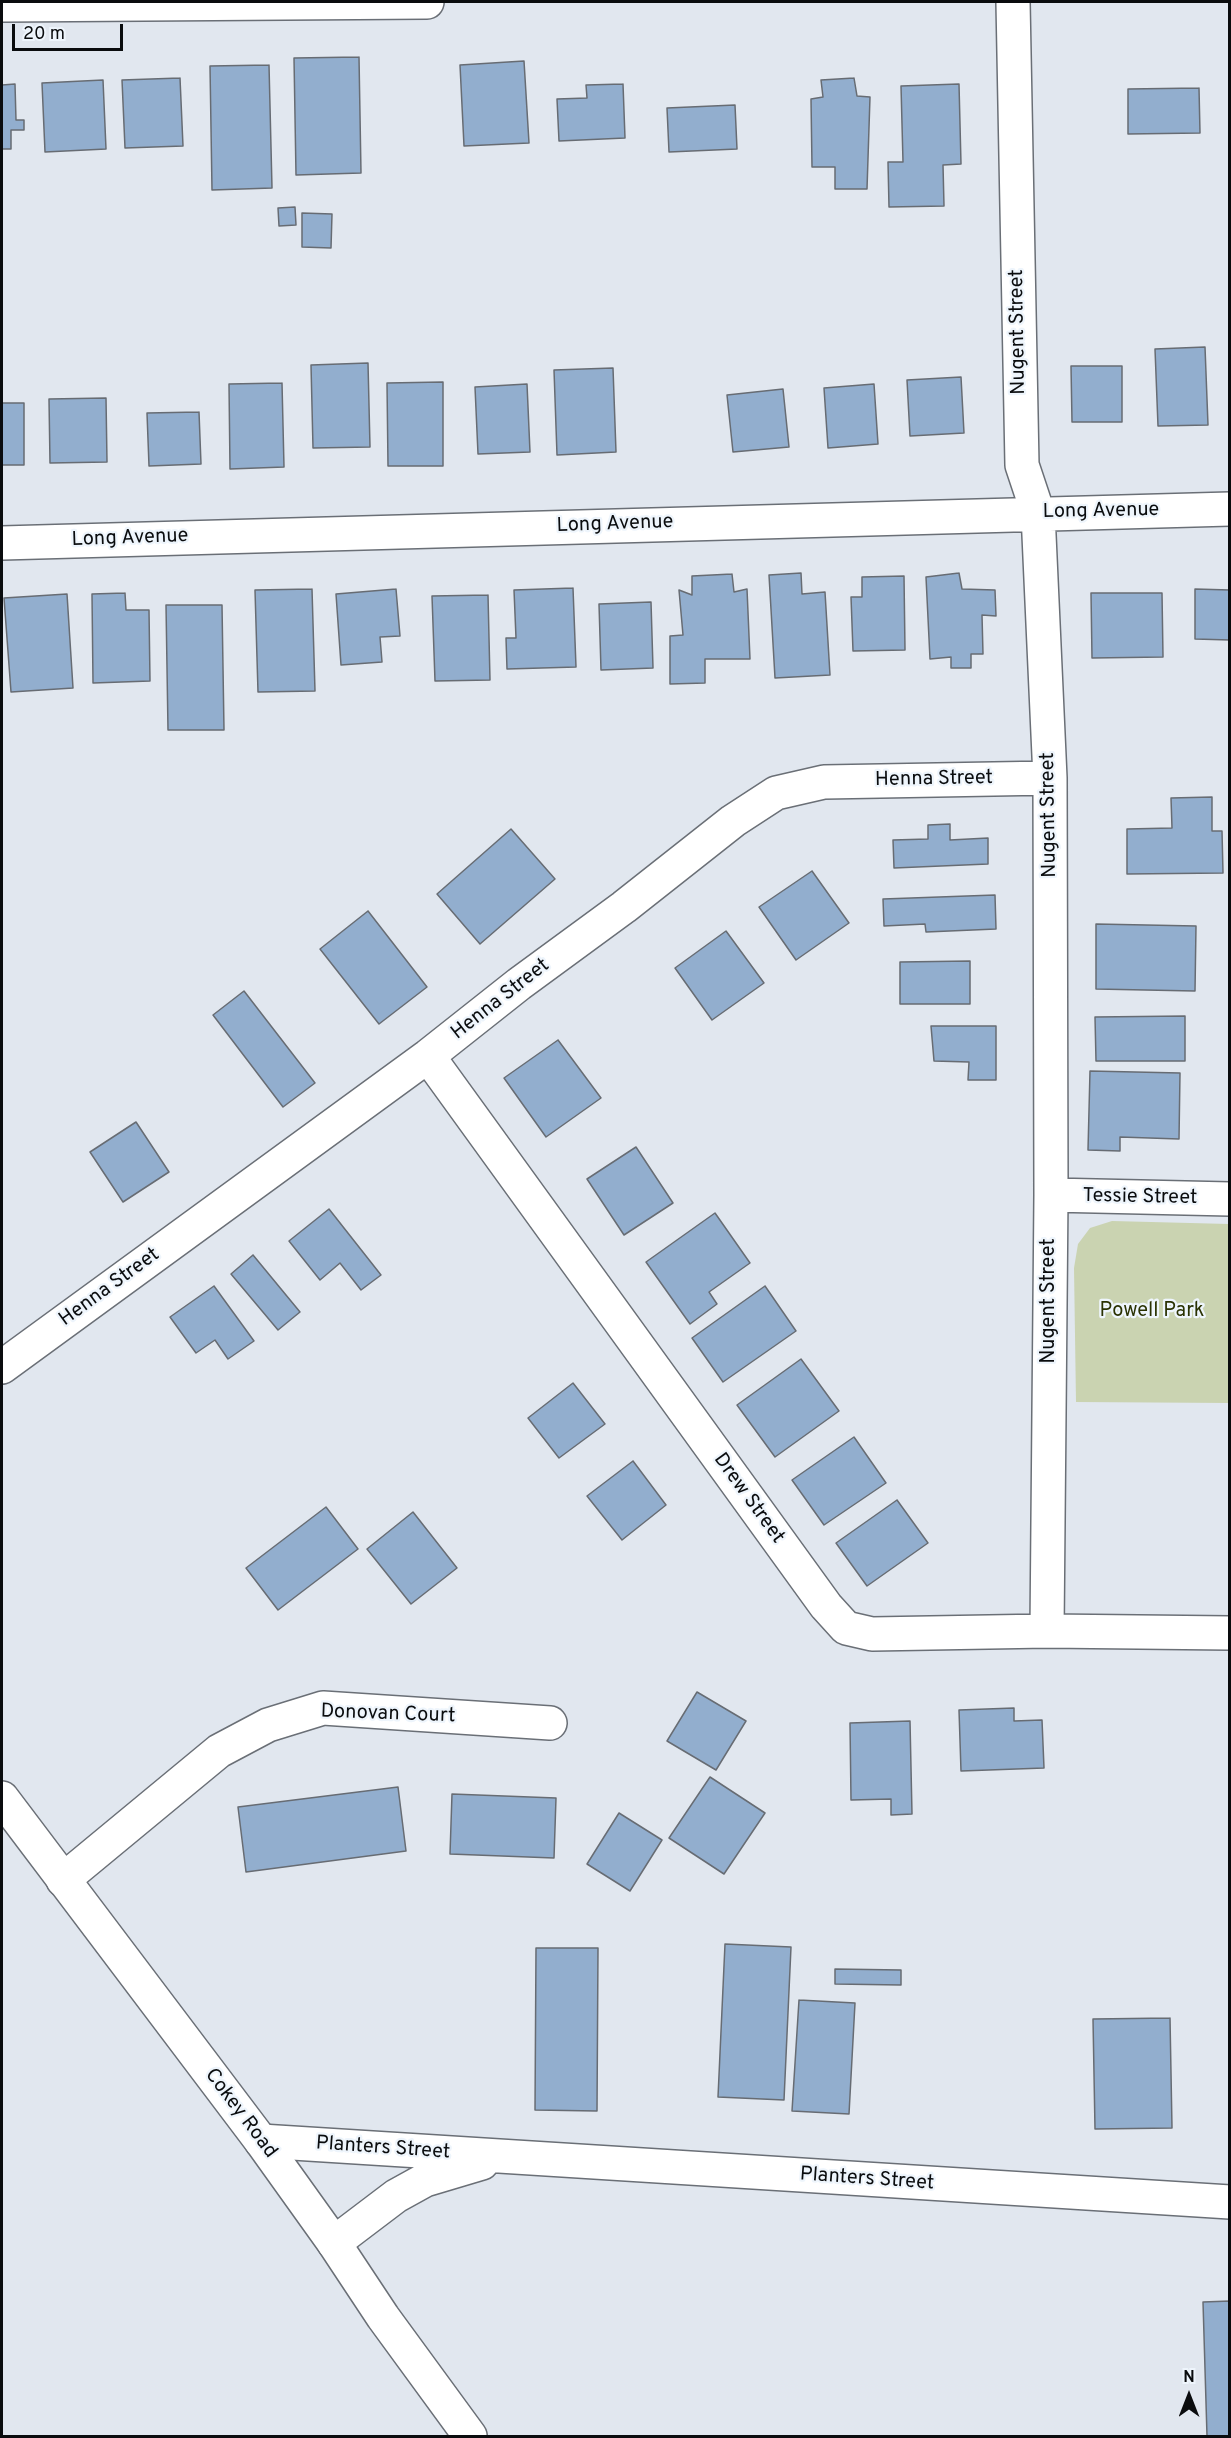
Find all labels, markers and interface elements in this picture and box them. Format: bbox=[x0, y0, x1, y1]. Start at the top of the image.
scale bar bbox=[15, 12, 126, 50]
text: 20 m bbox=[23, 23, 65, 46]
street label: Nugent Street bbox=[1006, 269, 1032, 395]
street label: Long Avenue bbox=[1042, 499, 1160, 525]
street label: Long Avenue bbox=[556, 511, 674, 539]
street label: Long Avenue bbox=[71, 525, 189, 553]
street label: Nugent Street bbox=[1037, 752, 1063, 878]
street label: Henna Street bbox=[875, 767, 993, 793]
street label: Henna Street bbox=[447, 954, 555, 1046]
street label: Tessie Street bbox=[1082, 1185, 1198, 1211]
street label: Nugent Street bbox=[1038, 1238, 1062, 1364]
street label: Henna Street bbox=[55, 1244, 165, 1332]
park label: Powell Park bbox=[1100, 1300, 1204, 1324]
street label: Drew Street bbox=[707, 1449, 789, 1549]
street label: Donovan Court bbox=[320, 1701, 456, 1729]
street label: Cokey Road bbox=[198, 2064, 282, 2164]
street label: Planters Street bbox=[315, 2132, 451, 2166]
street label: Planters Street bbox=[799, 2163, 935, 2197]
north arrow bbox=[1159, 2366, 1219, 2426]
text: N bbox=[1183, 2368, 1195, 2388]

